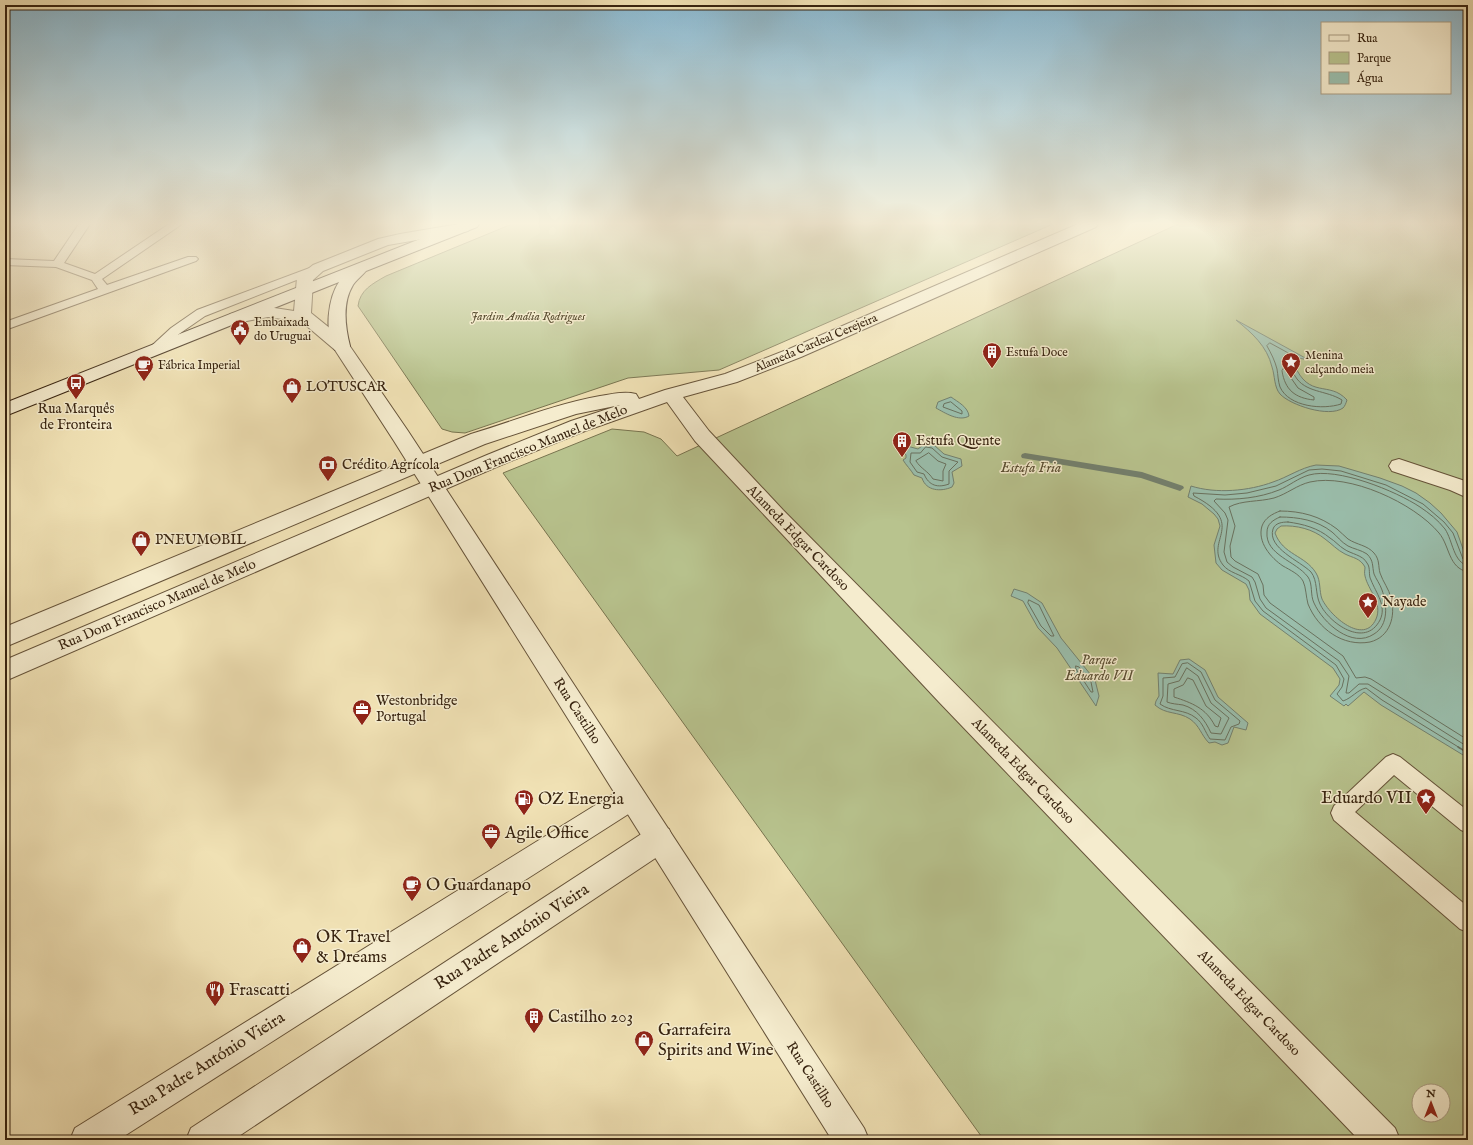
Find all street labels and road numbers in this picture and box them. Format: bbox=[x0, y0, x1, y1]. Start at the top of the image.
street label: Alameda Cardeal Cerejeira bbox=[751, 310, 880, 376]
street label: Rua Dom Francisco Manuel de Melo bbox=[426, 401, 631, 497]
street label: Alameda Edgar Cardoso bbox=[742, 480, 854, 595]
street label: Rua Dom Francisco Manuel de Melo bbox=[55, 555, 259, 655]
street label: Rua Castilho bbox=[549, 675, 605, 748]
street label: Alameda Edgar Cardoso bbox=[967, 713, 1079, 828]
street label: Rua Padre António Vieira bbox=[431, 879, 594, 995]
street label: Alameda Edgar Cardoso bbox=[1193, 945, 1305, 1060]
street label: Rua Padre António Vieira bbox=[125, 1007, 289, 1121]
street label: Rua Castilho bbox=[782, 1039, 838, 1112]

